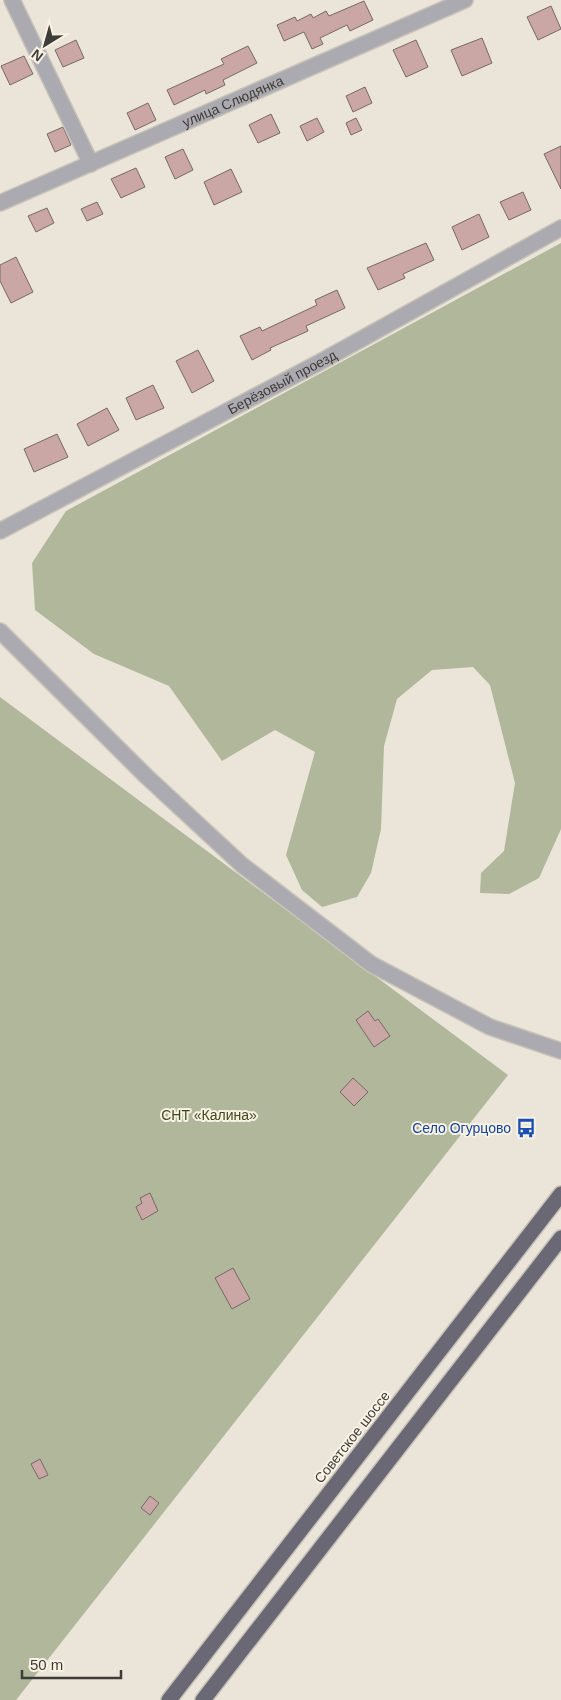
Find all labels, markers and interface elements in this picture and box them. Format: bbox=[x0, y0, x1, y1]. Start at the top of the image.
north arrow bbox=[20, 20, 70, 70]
text: N bbox=[28, 46, 46, 65]
street label: улица Слюдянка bbox=[180, 72, 286, 130]
street label: Берёзовый проезд bbox=[225, 347, 339, 417]
park label: СНТ «Калина» bbox=[161, 1107, 257, 1123]
bus stop icon: Село Огурцово bbox=[515, 1117, 537, 1139]
place label: Село Огурцово bbox=[412, 1120, 511, 1136]
street label: Советское шоссе bbox=[311, 1388, 393, 1486]
scale bar bbox=[22, 1648, 121, 1680]
text: 50 m bbox=[30, 1656, 63, 1673]

